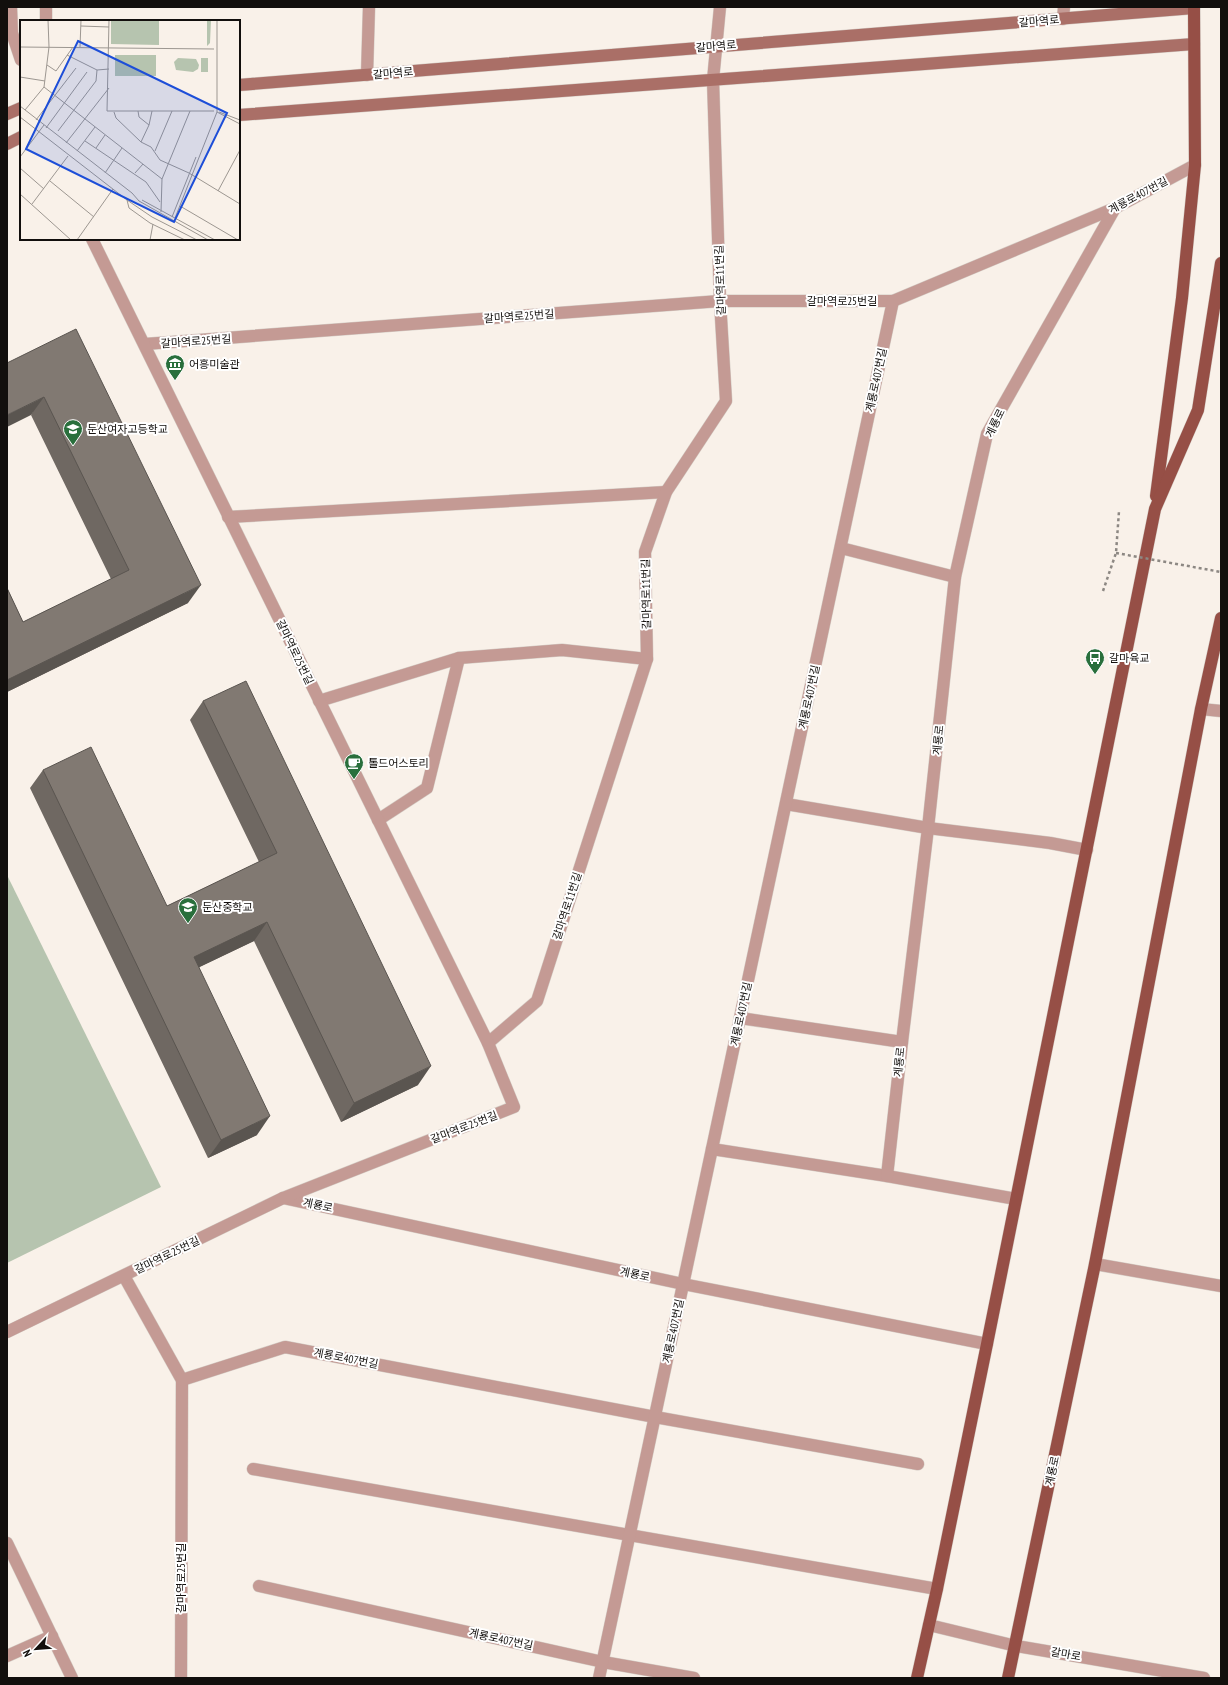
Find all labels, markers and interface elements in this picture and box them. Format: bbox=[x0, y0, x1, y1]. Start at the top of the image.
street label: 갈마역로 bbox=[1018, 12, 1060, 30]
inset map bbox=[20, 20, 240, 240]
street label: 갈마역로 bbox=[695, 37, 737, 55]
street label: 갈마역로 bbox=[372, 64, 414, 82]
street label: 계룡로407번길 bbox=[1106, 173, 1170, 217]
street label: 갈마역로11번길 bbox=[712, 244, 728, 316]
street label: 갈마역로25번길 bbox=[807, 294, 877, 308]
street label: 갈마역로25번길 bbox=[483, 307, 555, 325]
street label: 갈마역로25번길 bbox=[160, 332, 232, 350]
street label: 계룡로407번길 bbox=[862, 347, 890, 413]
museum icon: 어흥미술관 bbox=[164, 353, 186, 381]
place label: 어흥미술관 bbox=[189, 357, 240, 371]
street label: 계룡로 bbox=[982, 406, 1008, 440]
school or university icon: 둔산여자고등학교 bbox=[62, 418, 84, 446]
place label: 둔산여자고등학교 bbox=[87, 422, 168, 436]
street label: 갈마역로11번길 bbox=[638, 559, 654, 629]
street label: 갈마역로25번길 bbox=[273, 617, 317, 687]
bus stop icon: 갈마육교 bbox=[1084, 647, 1106, 675]
place label: 갈마육교 bbox=[1109, 651, 1149, 665]
street label: 계룡로407번길 bbox=[795, 664, 823, 730]
street label: 계룡로 bbox=[929, 724, 947, 756]
cafe icon: 톨드어스토리 bbox=[343, 752, 365, 780]
place label: 톨드어스토리 bbox=[368, 756, 429, 770]
street label: 갈마역로11번길 bbox=[549, 870, 585, 942]
school or university icon: 둔산중학교 bbox=[177, 896, 199, 924]
place label: 둔산중학교 bbox=[202, 900, 253, 914]
street label: 계룡로407번길 bbox=[727, 981, 755, 1047]
street label: 계룡로 bbox=[890, 1046, 908, 1078]
street label: 갈마역로25번길 bbox=[429, 1108, 499, 1146]
street label: 계룡로 bbox=[302, 1195, 334, 1215]
street label: 갈마역로25번길 bbox=[132, 1233, 202, 1277]
street label: 계룡로 bbox=[619, 1264, 651, 1284]
street label: 계룡로407번길 bbox=[659, 1298, 687, 1364]
street label: 계룡로407번길 bbox=[313, 1345, 379, 1371]
street label: 계룡로 bbox=[1042, 1455, 1062, 1487]
street label: 갈마역로25번길 bbox=[174, 1543, 188, 1613]
street label: 계룡로407번길 bbox=[468, 1625, 534, 1653]
north arrow bbox=[16, 1629, 56, 1669]
street label: 갈마로 bbox=[1050, 1644, 1082, 1664]
text: N bbox=[19, 1648, 35, 1659]

